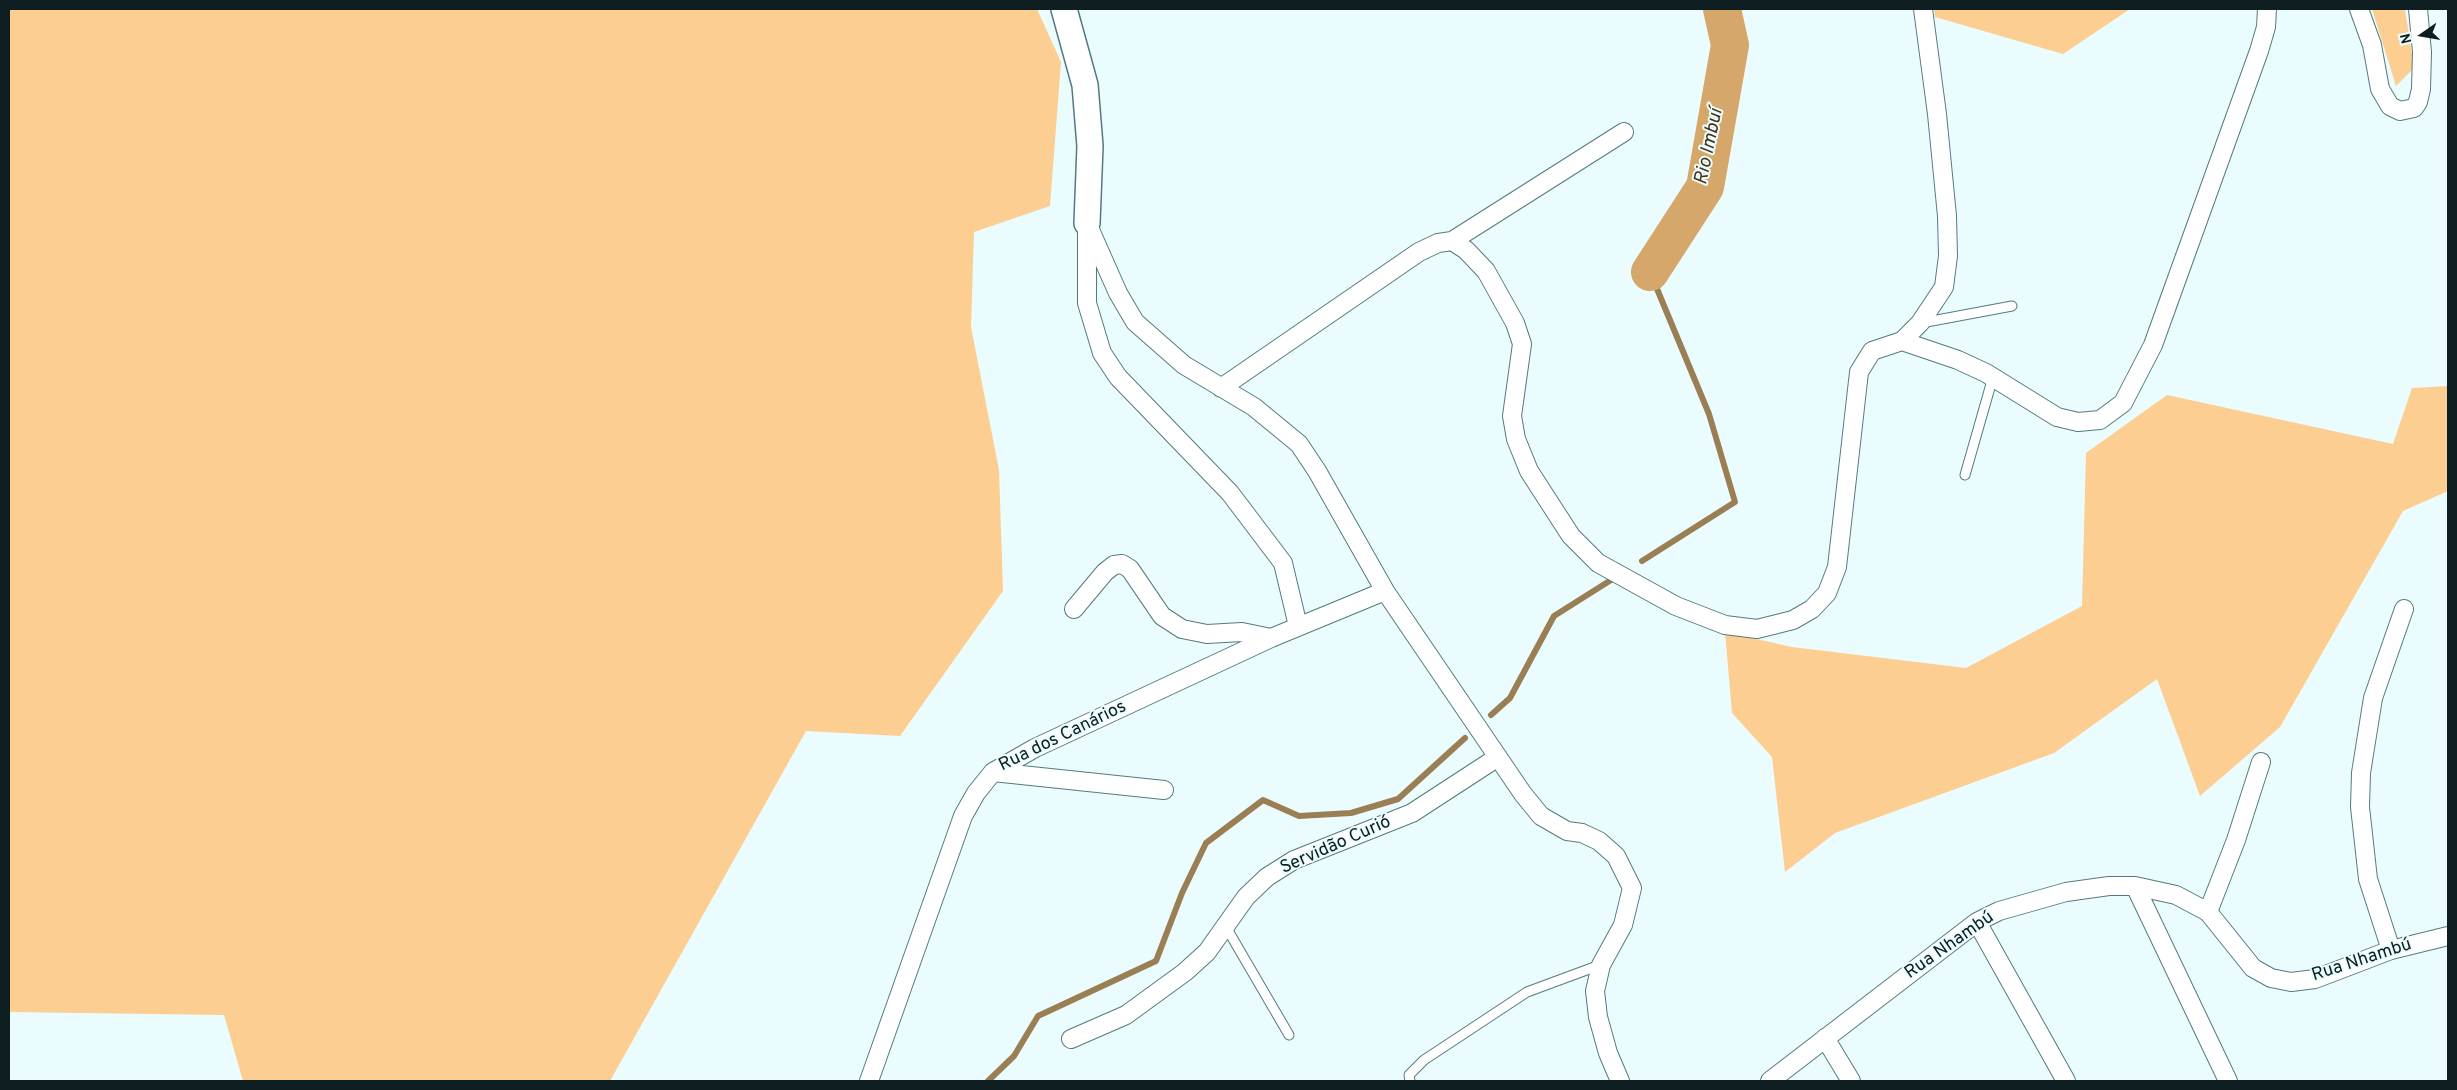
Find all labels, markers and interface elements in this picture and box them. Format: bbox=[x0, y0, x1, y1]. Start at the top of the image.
north arrow bbox=[2397, 10, 2447, 60]
text: N bbox=[2397, 32, 2416, 45]
water label: Rio Imbuí bbox=[1691, 107, 1729, 187]
street label: Rua dos Canários bbox=[996, 697, 1130, 777]
street label: Servidão Curió bbox=[1277, 812, 1395, 880]
street label: Rua Nhambú bbox=[1901, 907, 1999, 985]
street label: Rua Nhambú bbox=[2309, 935, 2415, 987]

